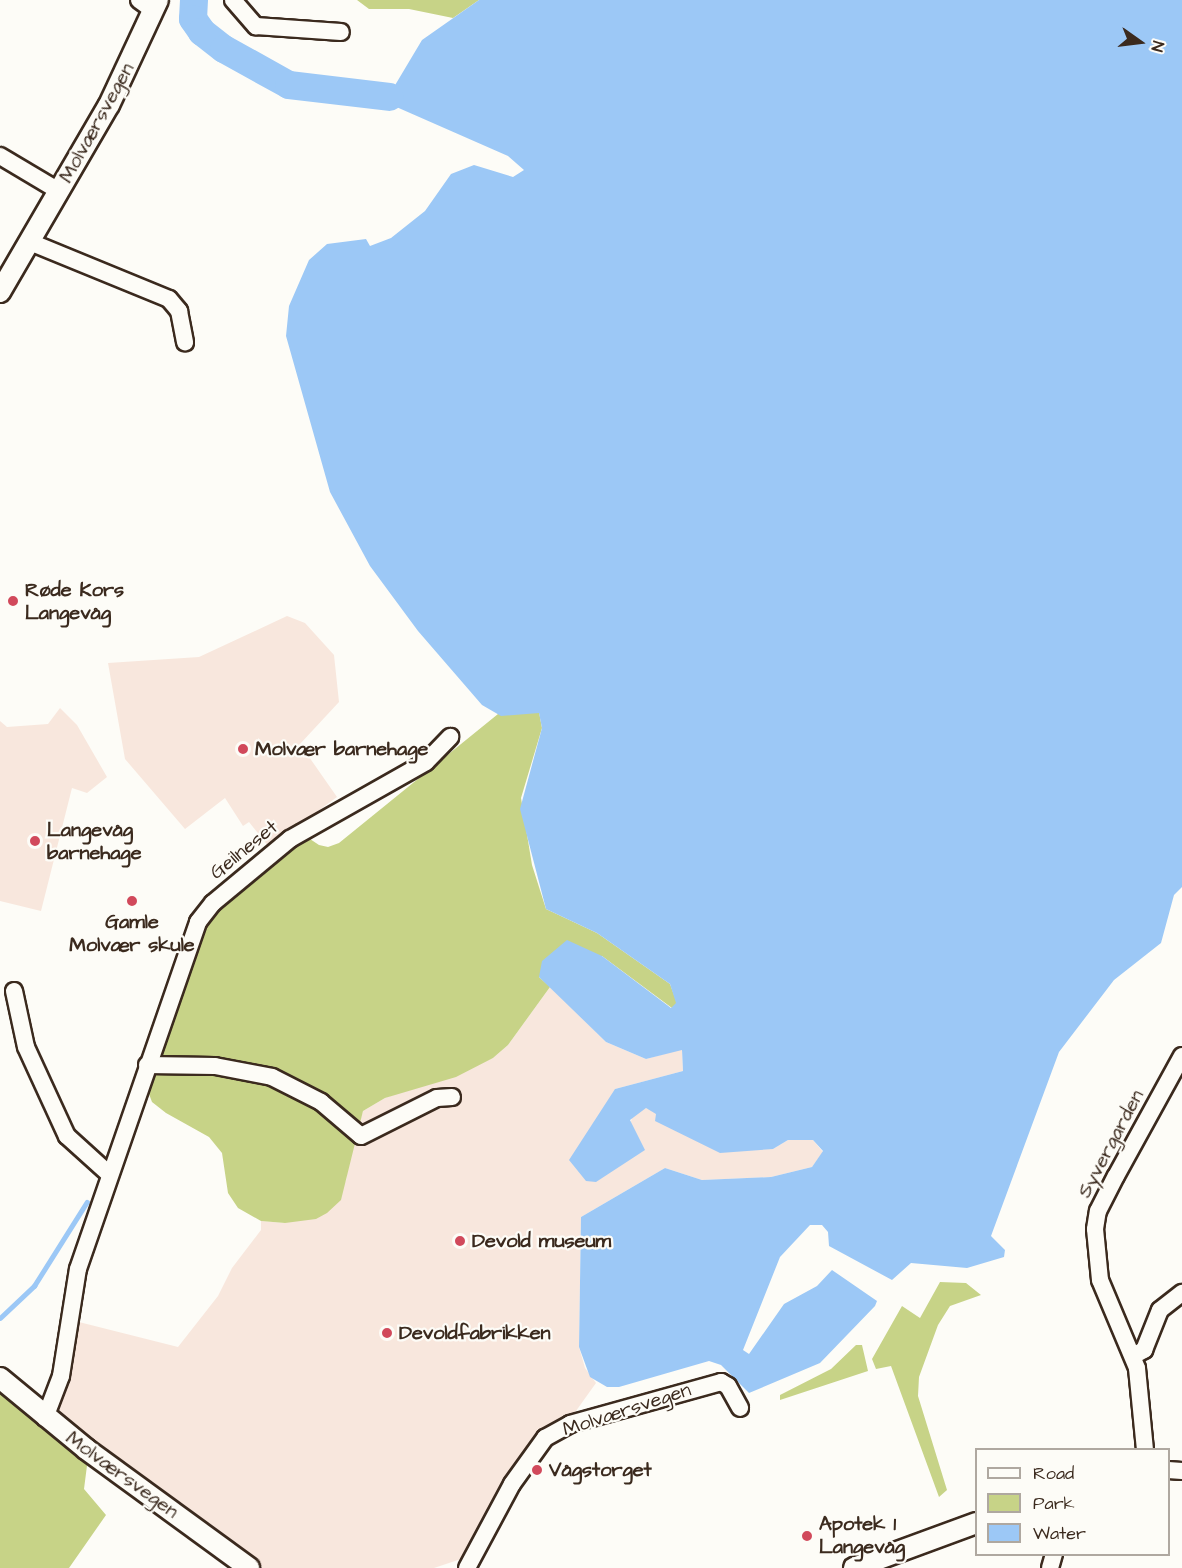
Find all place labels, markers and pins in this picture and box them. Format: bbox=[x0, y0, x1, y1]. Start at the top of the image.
place label: Røde Kors Langevåg bbox=[25, 578, 124, 625]
marker: Røde Kors Langevåg bbox=[6, 594, 20, 608]
place label: Molvær barnehage bbox=[255, 737, 428, 761]
marker: Molvær barnehage bbox=[236, 742, 250, 756]
place label: Langevåg barnehage bbox=[47, 818, 141, 865]
marker: Langevåg barnehage bbox=[28, 834, 42, 848]
marker: Gamle Molvær skule bbox=[125, 894, 139, 908]
place label: Gamle Molvær skule bbox=[69, 910, 195, 957]
place label: Devold museum bbox=[472, 1229, 611, 1253]
marker: Devold museum bbox=[453, 1234, 467, 1248]
place label: Devoldfabrikken bbox=[399, 1321, 551, 1345]
marker: Devoldfabrikken bbox=[380, 1326, 394, 1340]
place label: Vågstorget bbox=[549, 1458, 652, 1482]
marker: Vågstorget bbox=[530, 1463, 544, 1477]
place label: Apotek 1 Langevåg bbox=[819, 1512, 905, 1559]
marker: Apotek 1 Langevåg bbox=[800, 1529, 814, 1543]

